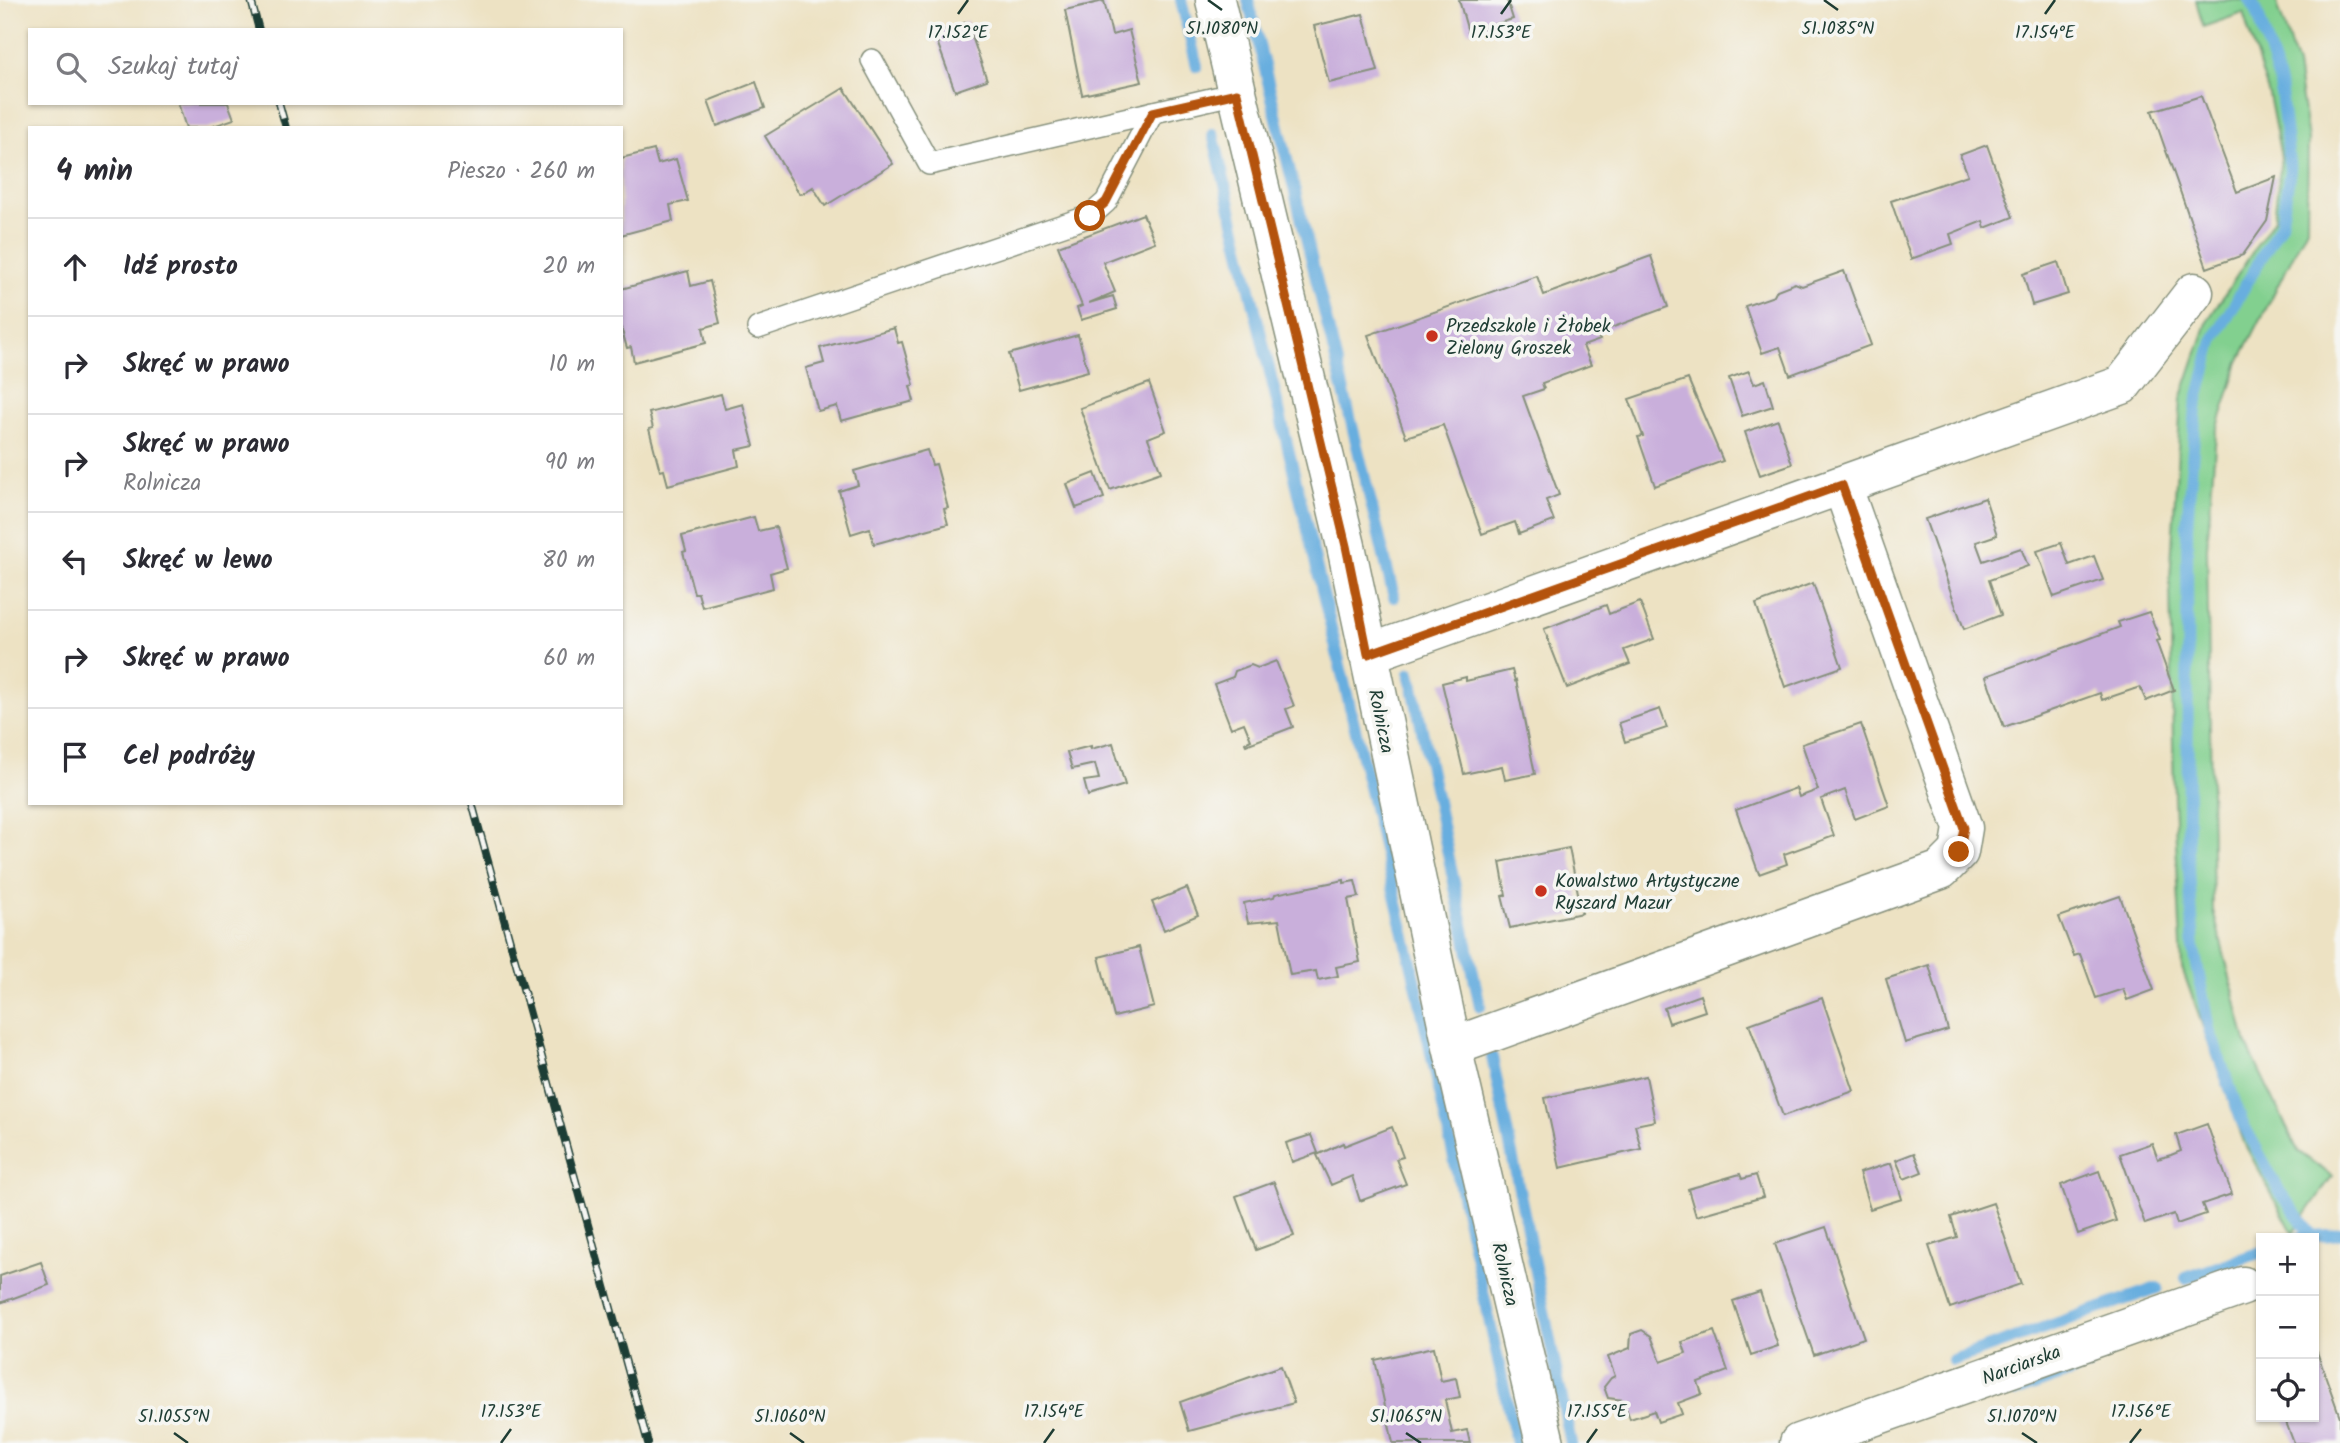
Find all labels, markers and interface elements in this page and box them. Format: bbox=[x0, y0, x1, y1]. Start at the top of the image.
text: 51.1080°N bbox=[1186, 15, 1258, 44]
text: 51.1085°N bbox=[1801, 15, 1875, 44]
text: 17.152°E bbox=[928, 19, 989, 48]
text: 17.153°E bbox=[1471, 19, 1532, 48]
text: 17.154°E bbox=[2015, 19, 2076, 48]
search box bbox=[28, 28, 623, 105]
text: Szukaj tutaj bbox=[108, 46, 239, 88]
icon: search bbox=[52, 48, 90, 86]
text: 4 min bbox=[56, 148, 133, 196]
text: Pieszo · 260 m bbox=[447, 154, 595, 190]
route start bbox=[1074, 200, 1105, 231]
text: Idź prosto bbox=[123, 246, 238, 288]
icon: ahead bbox=[56, 248, 94, 286]
text: 20 m bbox=[543, 249, 595, 285]
place label: Przedszkole i Żłobek Zielony Groszek bbox=[1446, 312, 1611, 364]
marker: Przedszkole i Żłobek Zielony Groszek bbox=[1424, 328, 1440, 344]
text: Skręć w prawo bbox=[123, 344, 290, 386]
icon: right bbox=[56, 346, 94, 384]
text: 10 m bbox=[549, 347, 595, 383]
text: Skręć w prawo bbox=[123, 424, 290, 466]
icon: right bbox=[56, 444, 94, 482]
text: 90 m bbox=[545, 445, 595, 481]
text: Rolnicza bbox=[123, 466, 201, 502]
text: Skręć w lewo bbox=[123, 540, 273, 582]
icon: left bbox=[56, 542, 94, 580]
text: 80 m bbox=[542, 543, 595, 579]
text: Skręć w prawo bbox=[123, 638, 290, 680]
icon: right bbox=[56, 640, 94, 678]
text: 60 m bbox=[543, 641, 595, 677]
street label: Rolnicza bbox=[1359, 687, 1401, 756]
text: Cel podróży bbox=[123, 736, 255, 778]
icon: arrive bbox=[56, 738, 94, 776]
route end bbox=[1943, 836, 1974, 867]
place label: Kowalstwo Artystyczne Ryszard Mazur bbox=[1555, 867, 1740, 919]
marker: Kowalstwo Artystyczne Ryszard Mazur bbox=[1533, 883, 1549, 899]
map controls bbox=[2256, 1233, 2319, 1422]
button: + bbox=[2256, 1233, 2319, 1296]
street label: Rolnicza bbox=[1482, 1240, 1526, 1309]
button: − bbox=[2256, 1296, 2319, 1359]
street label: Narciarska bbox=[1978, 1338, 2065, 1394]
button: locate bbox=[2256, 1359, 2319, 1422]
text: 17.153°E bbox=[481, 1398, 542, 1427]
text: 17.154°E bbox=[1024, 1398, 1085, 1427]
text: 17.155°E bbox=[1567, 1398, 1627, 1427]
text: 17.156°E bbox=[2111, 1398, 2172, 1427]
text: 51.1055°N bbox=[138, 1403, 210, 1432]
text: 51.1060°N bbox=[754, 1403, 826, 1432]
text: 51.1065°N bbox=[1370, 1403, 1442, 1432]
text: 51.1070°N bbox=[1987, 1403, 2057, 1432]

